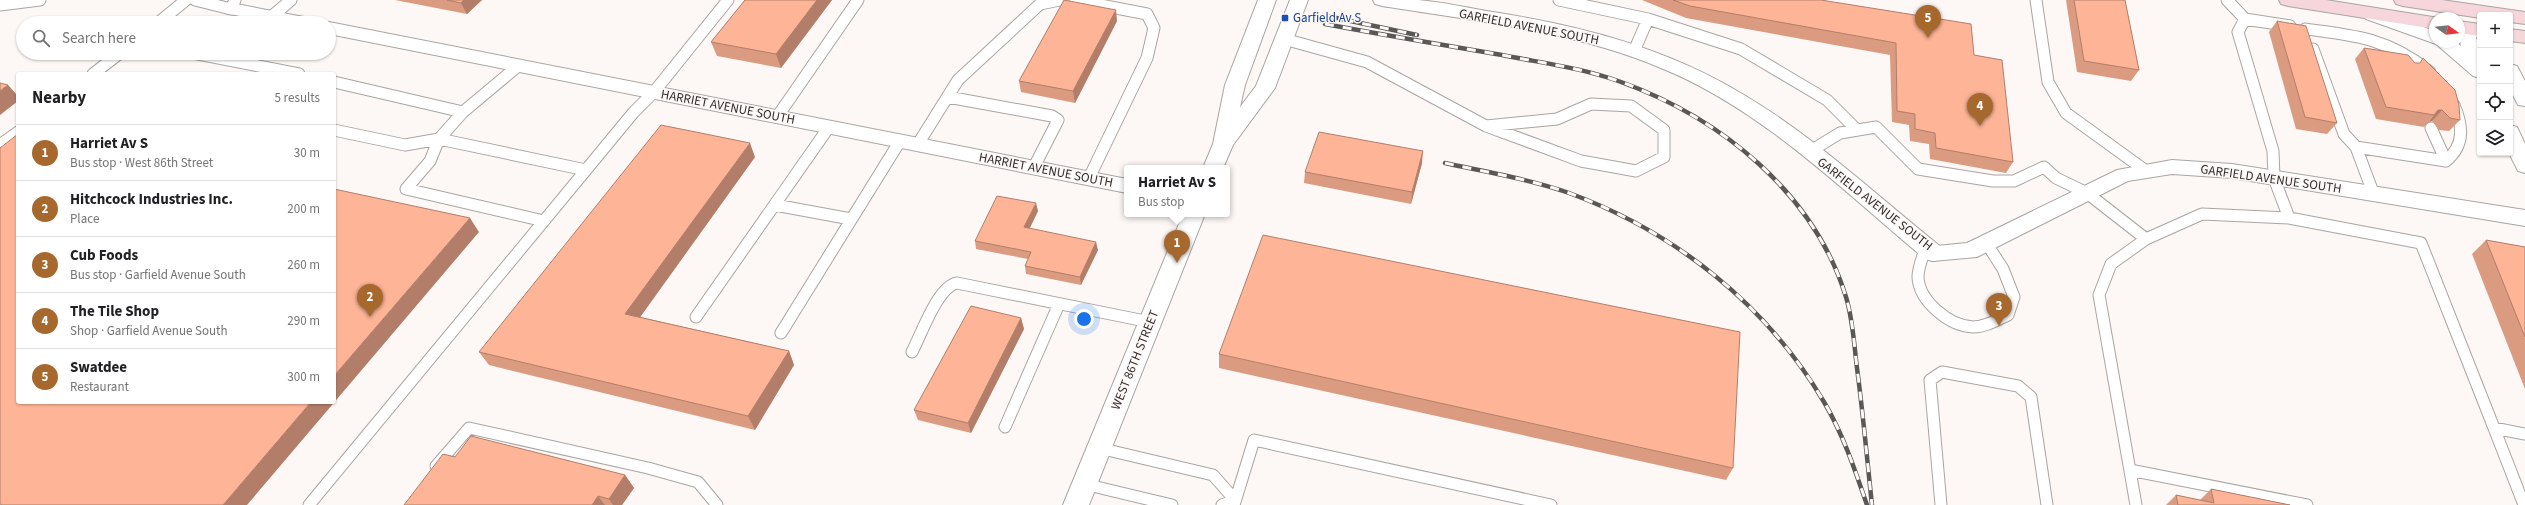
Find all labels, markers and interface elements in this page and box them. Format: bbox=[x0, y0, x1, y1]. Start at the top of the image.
street label: GARFIELD AVENUE SOUTH bbox=[1458, 5, 1600, 49]
pin: 5 bbox=[1915, 5, 1941, 38]
place label: Garfield Av S bbox=[1293, 9, 1361, 27]
north arrow bbox=[2429, 12, 2465, 48]
map controls bbox=[2477, 12, 2513, 156]
button: + bbox=[2477, 12, 2513, 48]
marker: Garfield Av S bbox=[1280, 13, 1290, 23]
search box bbox=[16, 16, 336, 60]
icon: search bbox=[30, 27, 52, 49]
text: Search here bbox=[62, 28, 136, 49]
button: − bbox=[2477, 48, 2513, 84]
button: locate bbox=[2477, 84, 2513, 120]
street label: HARRIET AVENUE SOUTH bbox=[659, 85, 797, 129]
text: Nearby bbox=[32, 86, 86, 110]
text: 5 results bbox=[275, 89, 320, 107]
pin: 4 bbox=[1967, 93, 1993, 126]
button: layers bbox=[2477, 120, 2513, 156]
text: Harriet Av S bbox=[70, 133, 148, 154]
text: 1 bbox=[42, 144, 48, 162]
text: 30 m bbox=[294, 144, 320, 162]
street label: HARRIET AVENUE SOUTH bbox=[977, 148, 1115, 192]
street label: GARFIELD AVENUE SOUTH bbox=[1813, 153, 1937, 255]
text: Bus stop · West 86th Street bbox=[70, 154, 213, 172]
street label: GARFIELD AVENUE SOUTH bbox=[2199, 160, 2343, 198]
popup bbox=[1124, 165, 1230, 217]
text: Harriet Av S bbox=[1138, 172, 1216, 193]
text: Hitchcock Industries Inc. bbox=[70, 189, 233, 210]
text: Bus stop bbox=[1138, 193, 1184, 211]
text: 2 bbox=[42, 200, 48, 218]
text: 200 m bbox=[287, 200, 320, 218]
text: Place bbox=[70, 210, 99, 228]
pin: 1 bbox=[1164, 230, 1190, 263]
text: Cub Foods bbox=[70, 245, 138, 266]
text: 3 bbox=[42, 256, 48, 274]
text: 260 m bbox=[287, 256, 320, 274]
text: Bus stop · Garfield Avenue South bbox=[70, 266, 246, 284]
pin: 2 bbox=[357, 284, 383, 317]
pin: 3 bbox=[1986, 293, 2012, 326]
text: The Tile Shop bbox=[70, 301, 159, 322]
street label: WEST 86TH STREET bbox=[1107, 307, 1163, 413]
your location bbox=[1074, 309, 1094, 329]
text: 4 bbox=[42, 312, 48, 330]
text: 290 m bbox=[287, 312, 320, 330]
text: Shop · Garfield Avenue South bbox=[70, 322, 228, 340]
text: Swatdee bbox=[70, 357, 127, 378]
text: 5 bbox=[42, 368, 48, 386]
text: 300 m bbox=[287, 368, 320, 386]
text: Restaurant bbox=[70, 378, 129, 396]

